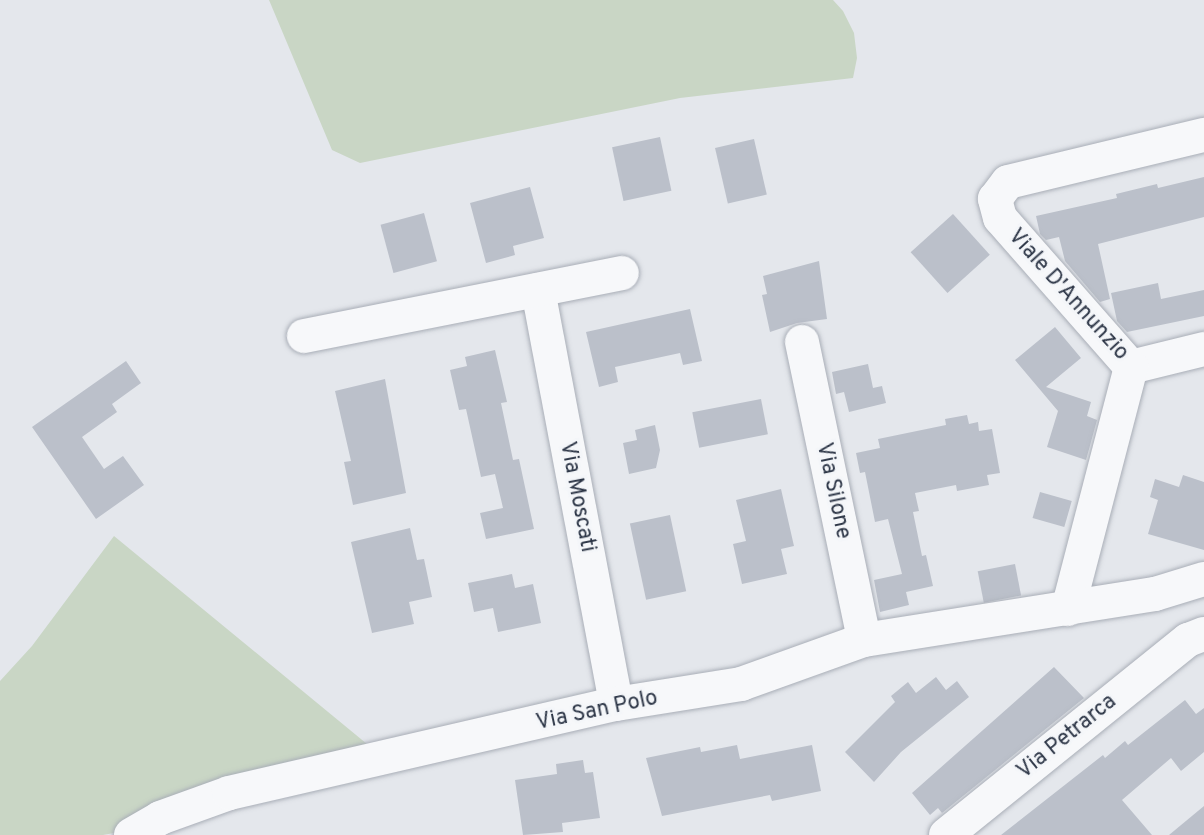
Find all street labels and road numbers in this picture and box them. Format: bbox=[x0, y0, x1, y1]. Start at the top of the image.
street label: Viale D'Annunzio bbox=[1002, 224, 1134, 366]
street label: Via Moscati bbox=[553, 439, 601, 555]
street label: Via Silone bbox=[810, 440, 856, 542]
street label: Via San Polo bbox=[534, 685, 660, 737]
street label: Via Petrarca bbox=[1012, 689, 1122, 785]

